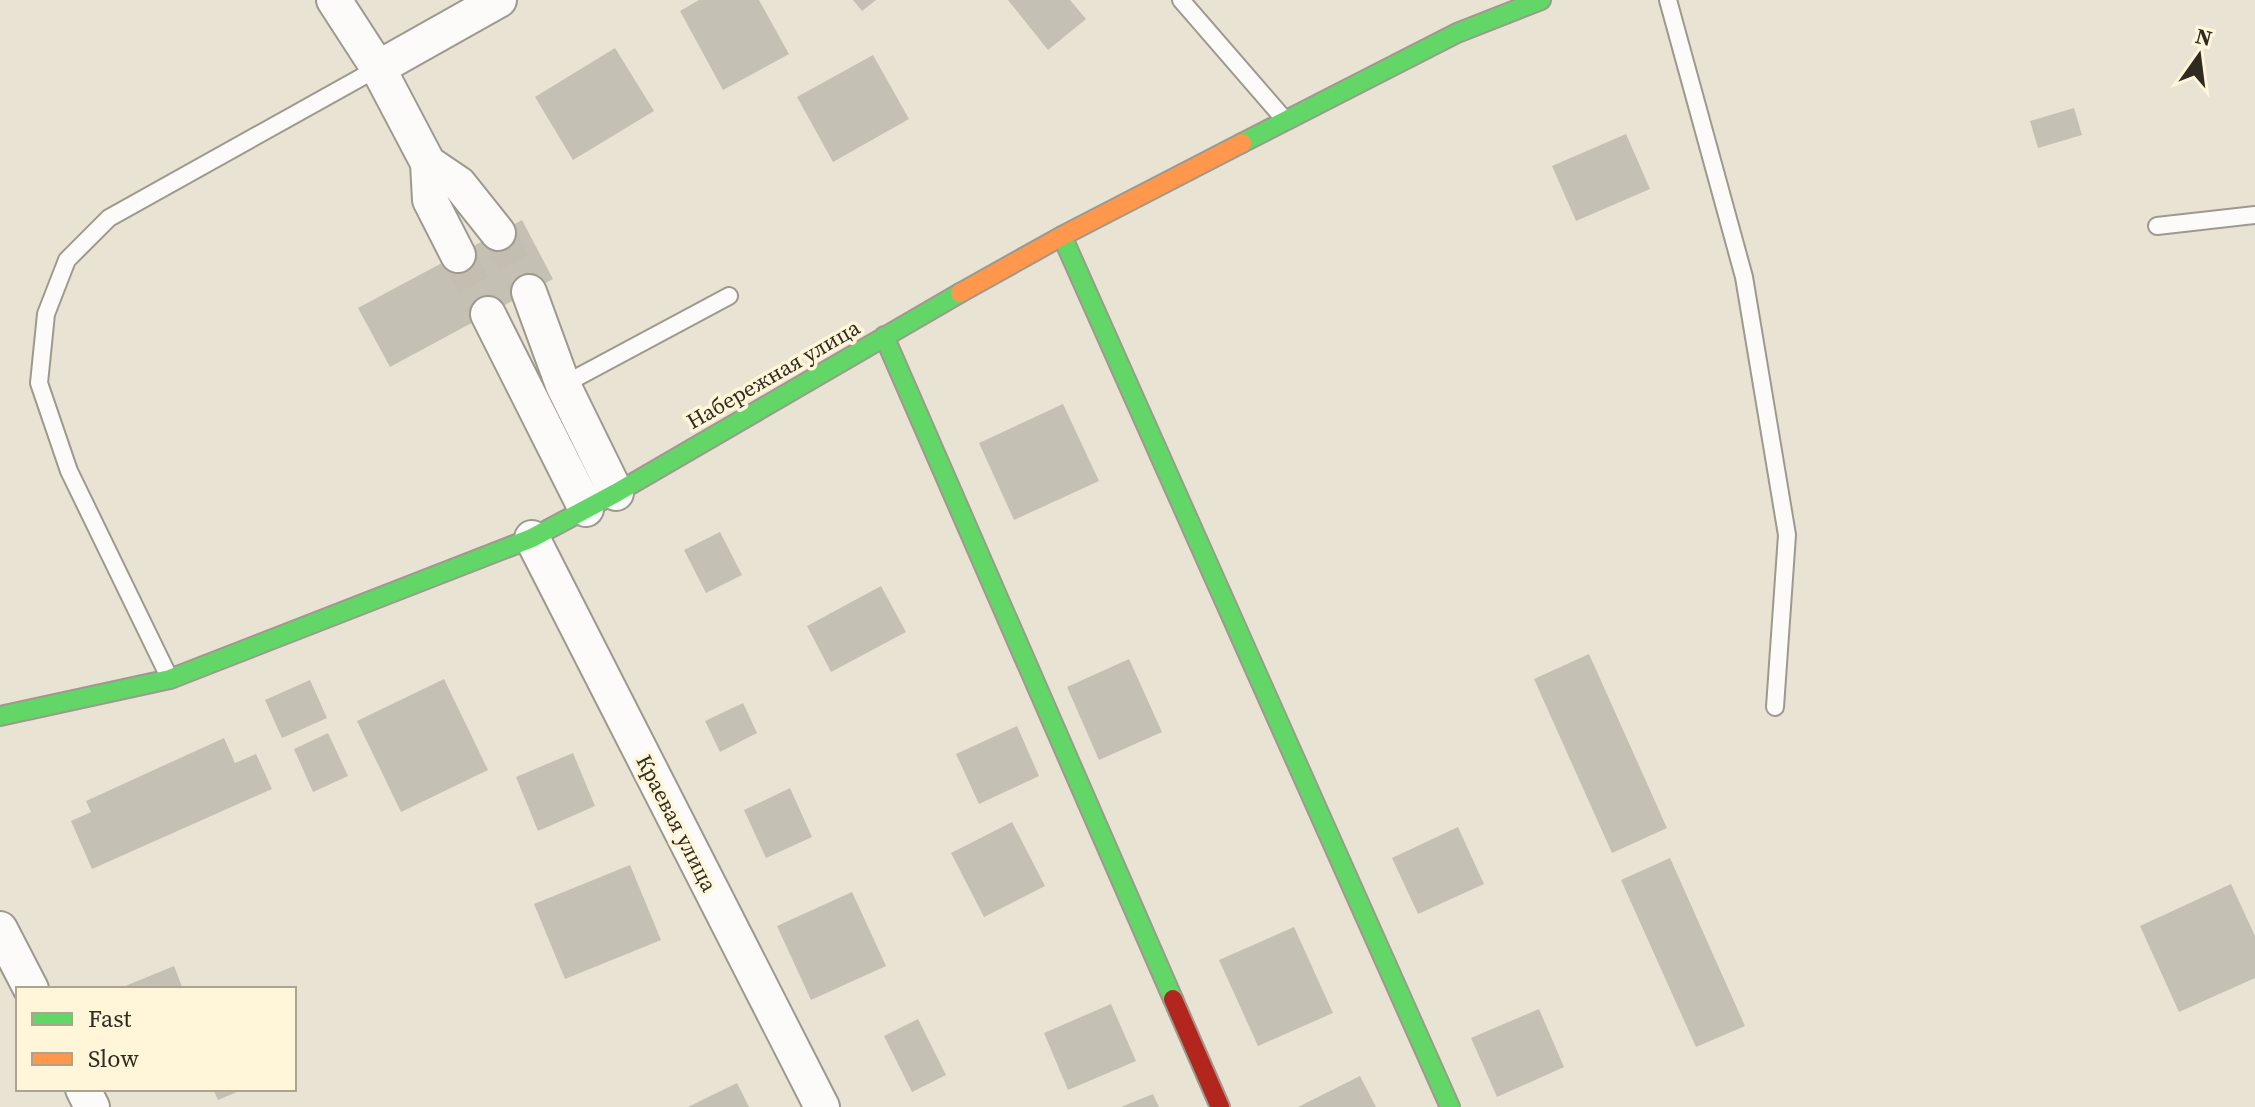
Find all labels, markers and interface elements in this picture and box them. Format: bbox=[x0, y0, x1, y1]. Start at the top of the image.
north arrow bbox=[2159, 16, 2239, 96]
text: N bbox=[2192, 20, 2215, 53]
street label: Набережная улица bbox=[681, 312, 866, 436]
street label: Краевая улица bbox=[630, 749, 725, 897]
legend bbox=[16, 987, 296, 1091]
text: Fast bbox=[88, 1002, 132, 1035]
text: Slow bbox=[88, 1042, 139, 1075]

